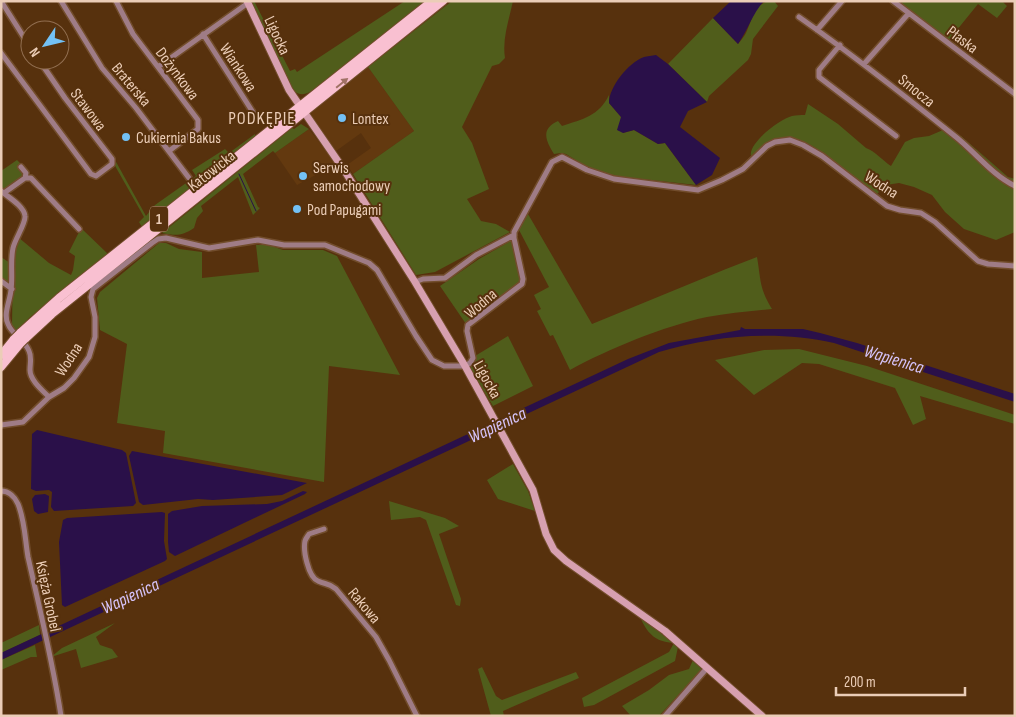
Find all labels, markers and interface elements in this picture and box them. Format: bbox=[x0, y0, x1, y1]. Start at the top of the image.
street label: Ligocka bbox=[259, 13, 294, 58]
north arrow bbox=[20, 20, 70, 70]
street label: Płaska bbox=[943, 22, 981, 58]
street label: Wiankowa bbox=[215, 40, 260, 96]
text: N bbox=[26, 44, 44, 60]
street label: Dożynkowa bbox=[151, 44, 203, 104]
street label: Braterska bbox=[107, 59, 155, 111]
street label: Smocza bbox=[894, 71, 938, 112]
one-way arrow bbox=[335, 77, 348, 88]
street label: Stawowa bbox=[66, 85, 110, 135]
district label: PODKĘPIE bbox=[228, 108, 296, 129]
place label: Lontex bbox=[352, 110, 388, 129]
marker: Lontex bbox=[336, 112, 348, 124]
place label: Cukiernia Bakus bbox=[136, 129, 221, 148]
marker: Cukiernia Bakus bbox=[120, 131, 132, 143]
street label: Katowicka bbox=[184, 147, 240, 196]
place label: Serwis samochodowy bbox=[313, 159, 390, 196]
street label: Wodna bbox=[861, 167, 902, 203]
marker: Serwis samochodowy bbox=[297, 170, 309, 182]
place label: Pod Papugami bbox=[307, 201, 381, 220]
marker: Pod Papugami bbox=[291, 203, 303, 215]
road number: 1 bbox=[150, 206, 168, 232]
street label: Wodna bbox=[461, 285, 501, 323]
street label: Wodna bbox=[51, 339, 87, 380]
water label: Wapienica bbox=[862, 340, 927, 379]
street label: Ligocka bbox=[469, 357, 505, 402]
water label: Wapienica bbox=[465, 403, 530, 448]
street label: Księża Grobel bbox=[31, 559, 64, 633]
water label: Wapienica bbox=[98, 574, 163, 619]
street label: Rakowa bbox=[343, 584, 384, 628]
scale bar bbox=[836, 664, 965, 696]
text: 200 m bbox=[844, 673, 876, 692]

